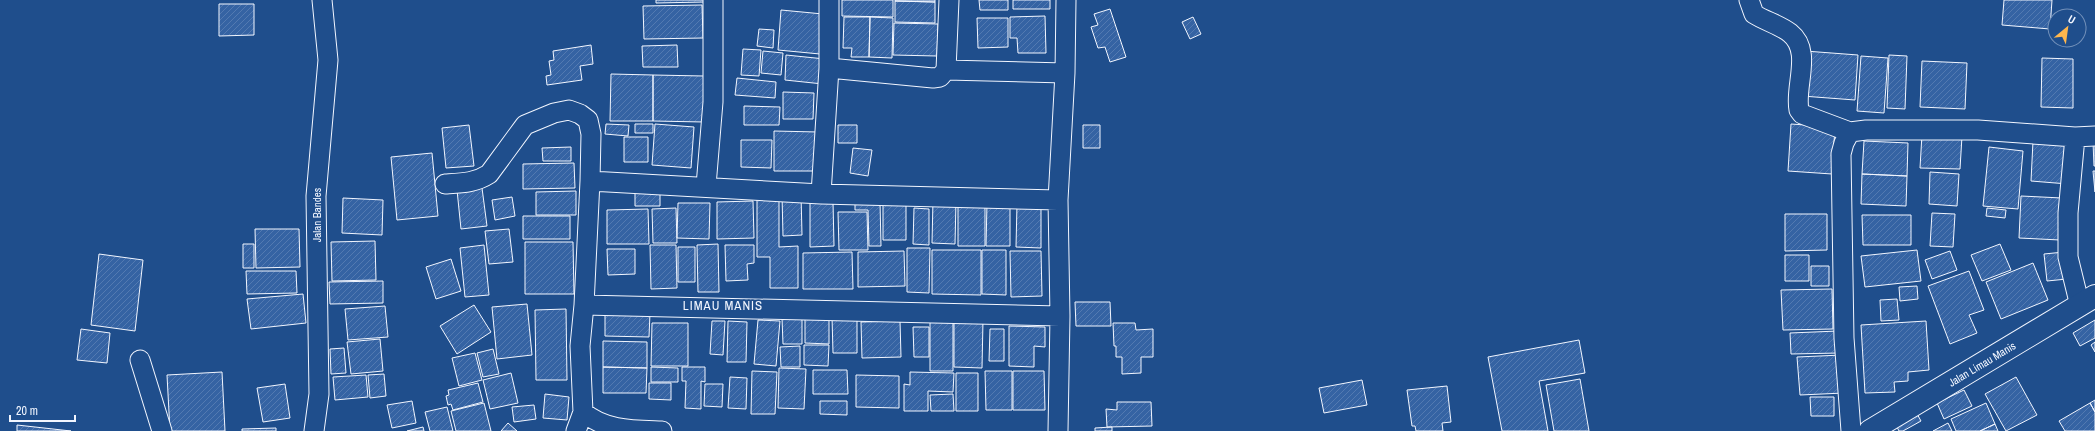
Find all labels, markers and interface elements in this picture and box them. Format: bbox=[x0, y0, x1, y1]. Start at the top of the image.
north arrow bbox=[2047, 8, 2087, 48]
text: U bbox=[2066, 12, 2078, 27]
street label: Jalan Bandes bbox=[310, 187, 324, 242]
district label: LIMAU MANIS bbox=[683, 297, 763, 314]
street label: Jalan Limau Manis bbox=[1946, 338, 2019, 390]
scale bar bbox=[10, 397, 75, 423]
text: 20 m bbox=[16, 403, 38, 419]

